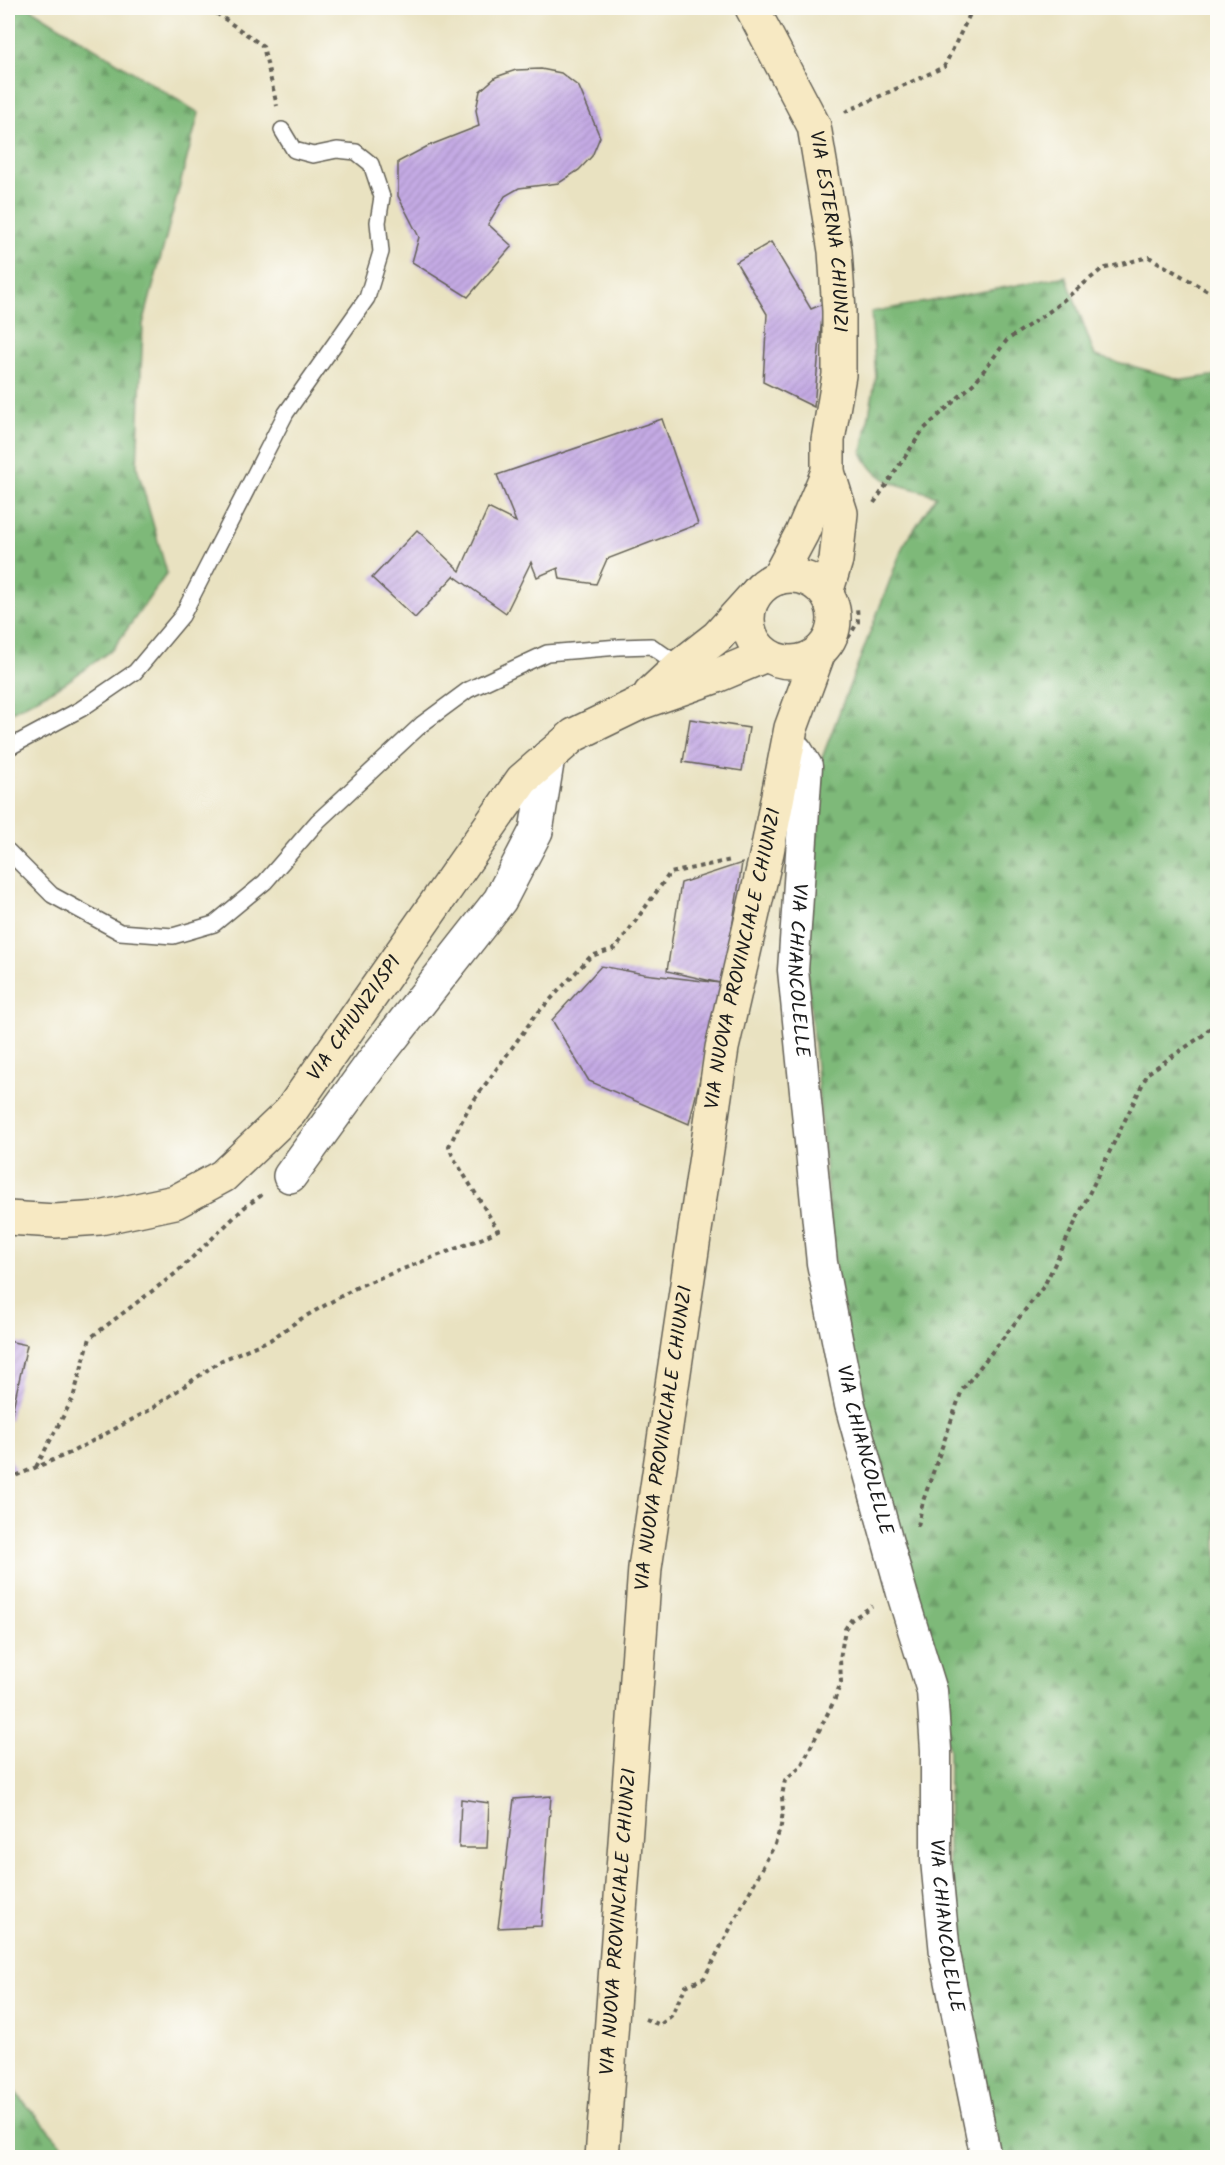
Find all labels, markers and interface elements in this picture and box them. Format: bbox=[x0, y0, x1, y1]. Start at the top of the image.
street label: VIA ESTERNA CHIUNZI bbox=[799, 129, 855, 332]
street label: VIA NUOVA PROVINCIALE CHIUNZI bbox=[697, 805, 791, 1112]
street label: VIA CHIANCOLELLE bbox=[776, 882, 818, 1060]
street label: VIA CHIUNZI/SP1 bbox=[300, 949, 411, 1088]
street label: VIA NUOVA PROVINCIALE CHIUNZI bbox=[627, 1283, 703, 1591]
street label: VIA CHIANCOLELLE bbox=[827, 1362, 902, 1540]
street label: VIA NUOVA PROVINCIALE CHIUNZI bbox=[592, 1767, 646, 2076]
street label: VIA CHIANCOLELLE bbox=[920, 1839, 973, 2017]

